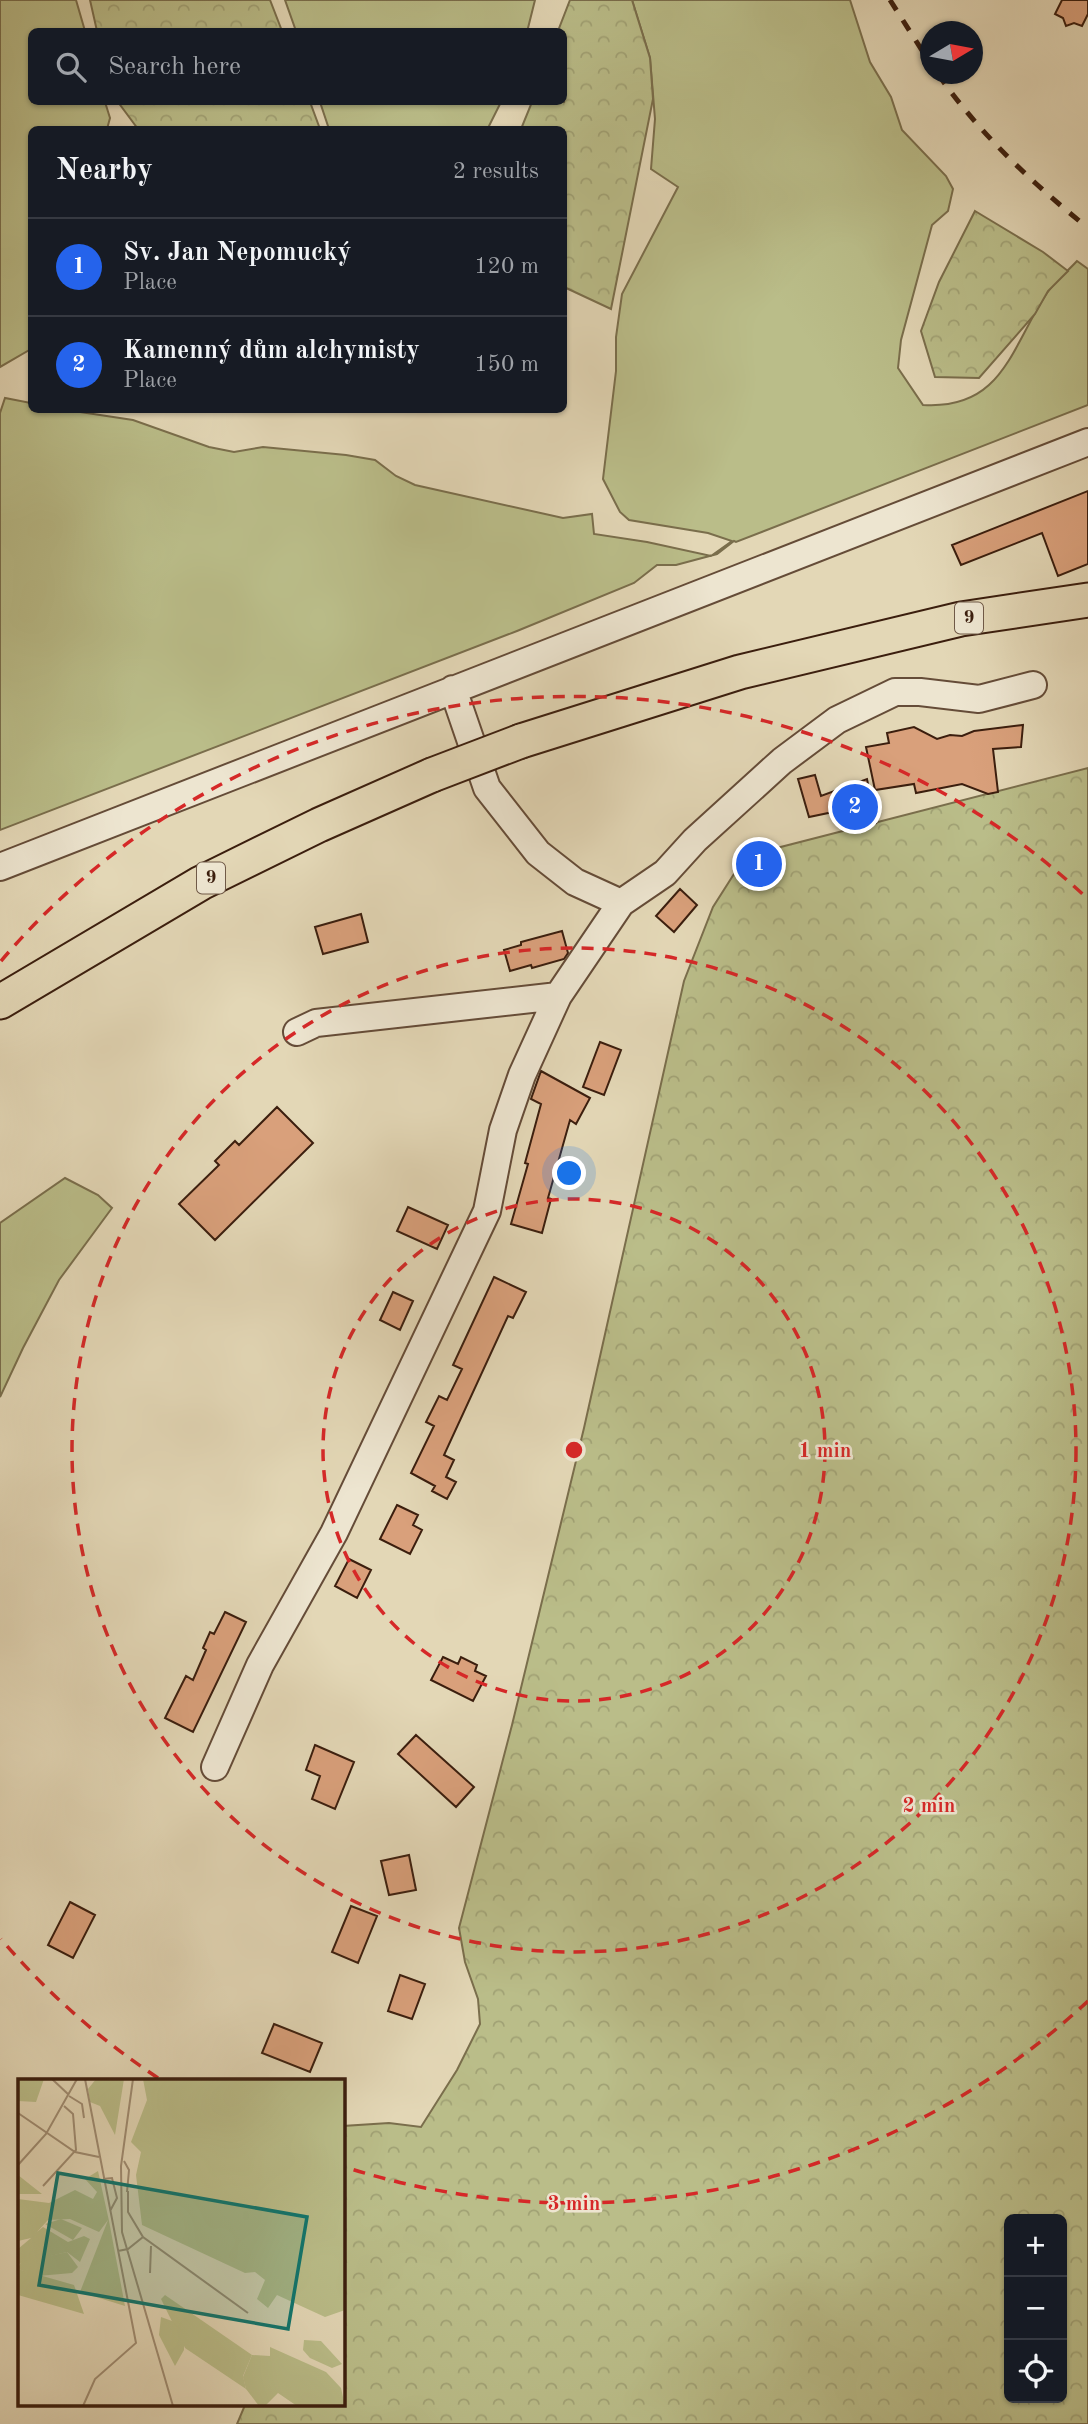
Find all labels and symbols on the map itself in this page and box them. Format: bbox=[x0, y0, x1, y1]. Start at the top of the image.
north arrow bbox=[920, 21, 983, 84]
road number: 9 bbox=[955, 603, 983, 634]
pin: 2 bbox=[832, 781, 878, 833]
pin: 1 bbox=[736, 838, 782, 890]
road number: 9 bbox=[197, 862, 225, 894]
your location bbox=[552, 1156, 586, 1190]
centre of rings bbox=[562, 1438, 586, 1462]
text: 1 min bbox=[799, 1441, 851, 1462]
text: 2 min bbox=[903, 1796, 955, 1817]
inset map bbox=[18, 2079, 345, 2406]
text: 3 min bbox=[548, 2194, 600, 2215]

